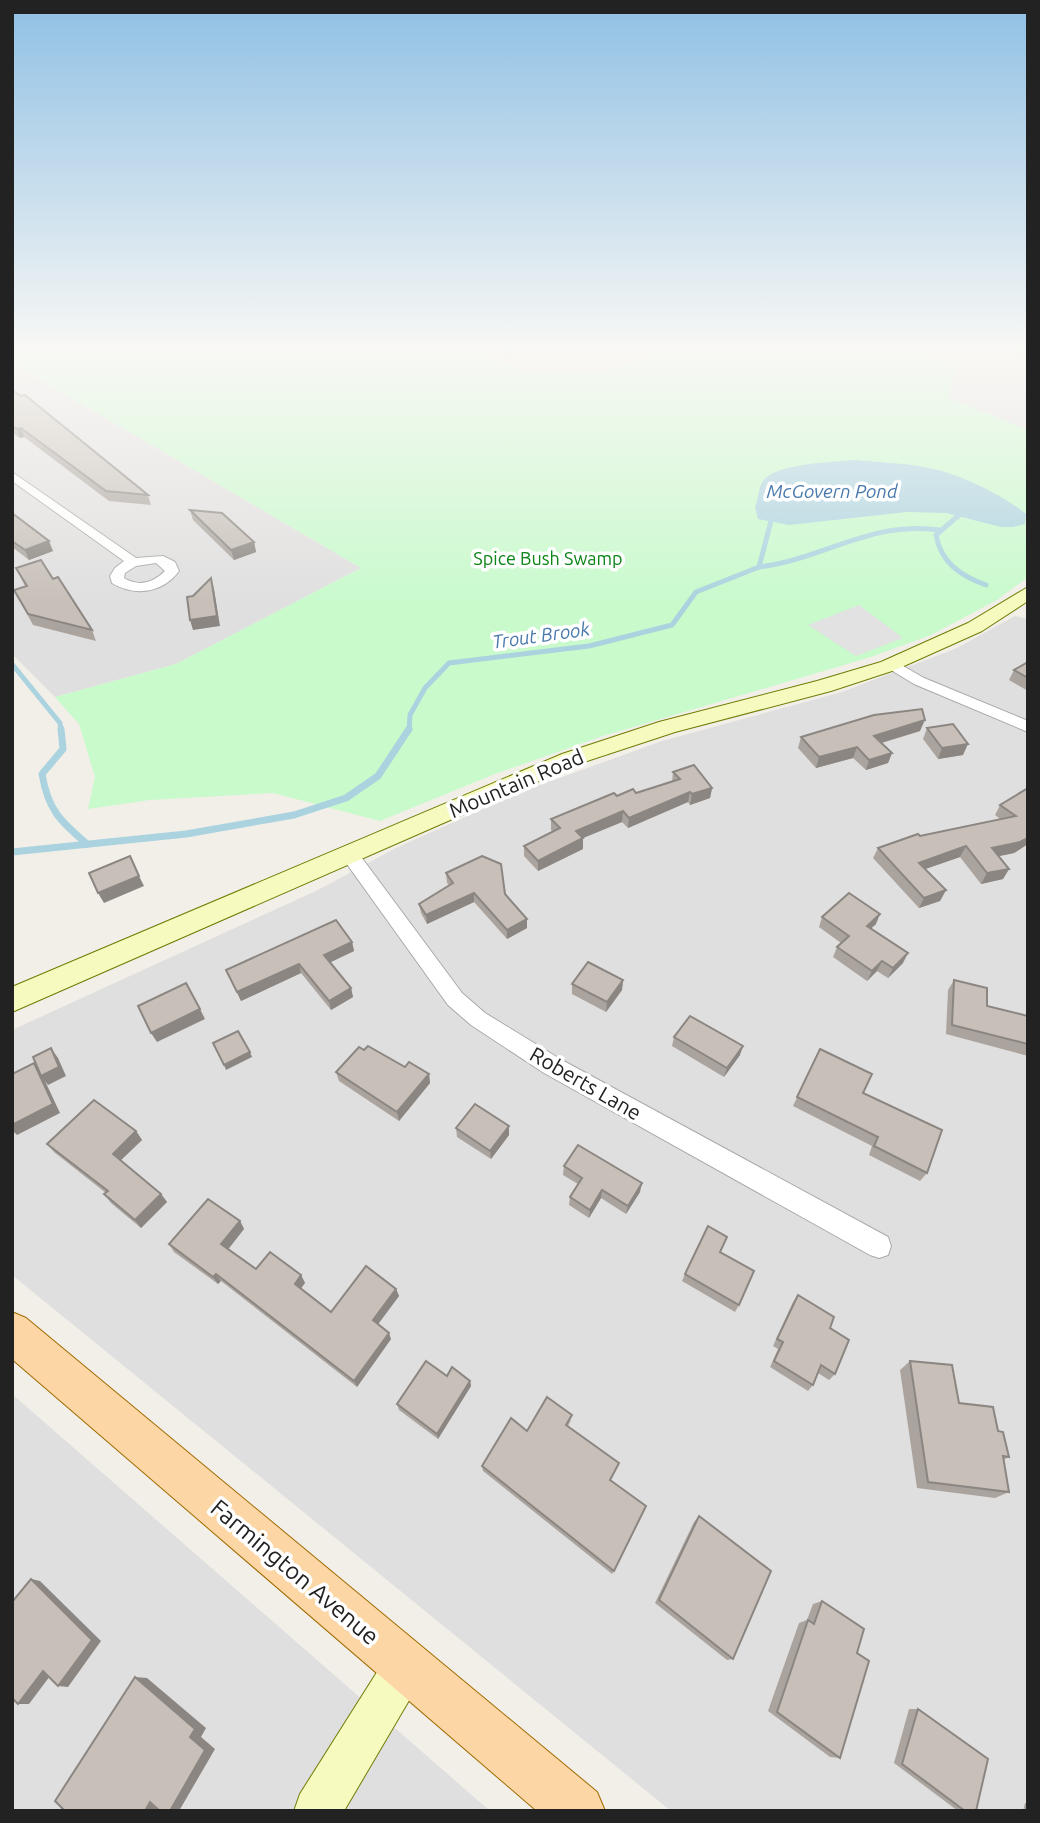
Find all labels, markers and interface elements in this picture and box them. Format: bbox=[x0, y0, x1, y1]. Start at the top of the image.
water label: McGovern Pond bbox=[767, 480, 899, 502]
park label: Spice Bush Swamp bbox=[473, 548, 623, 568]
water label: Trout Brook bbox=[491, 617, 591, 653]
street label: Mountain Road bbox=[445, 744, 587, 822]
street label: Roberts Lane bbox=[526, 1041, 646, 1125]
street label: Farmington Avenue bbox=[206, 1494, 384, 1650]

